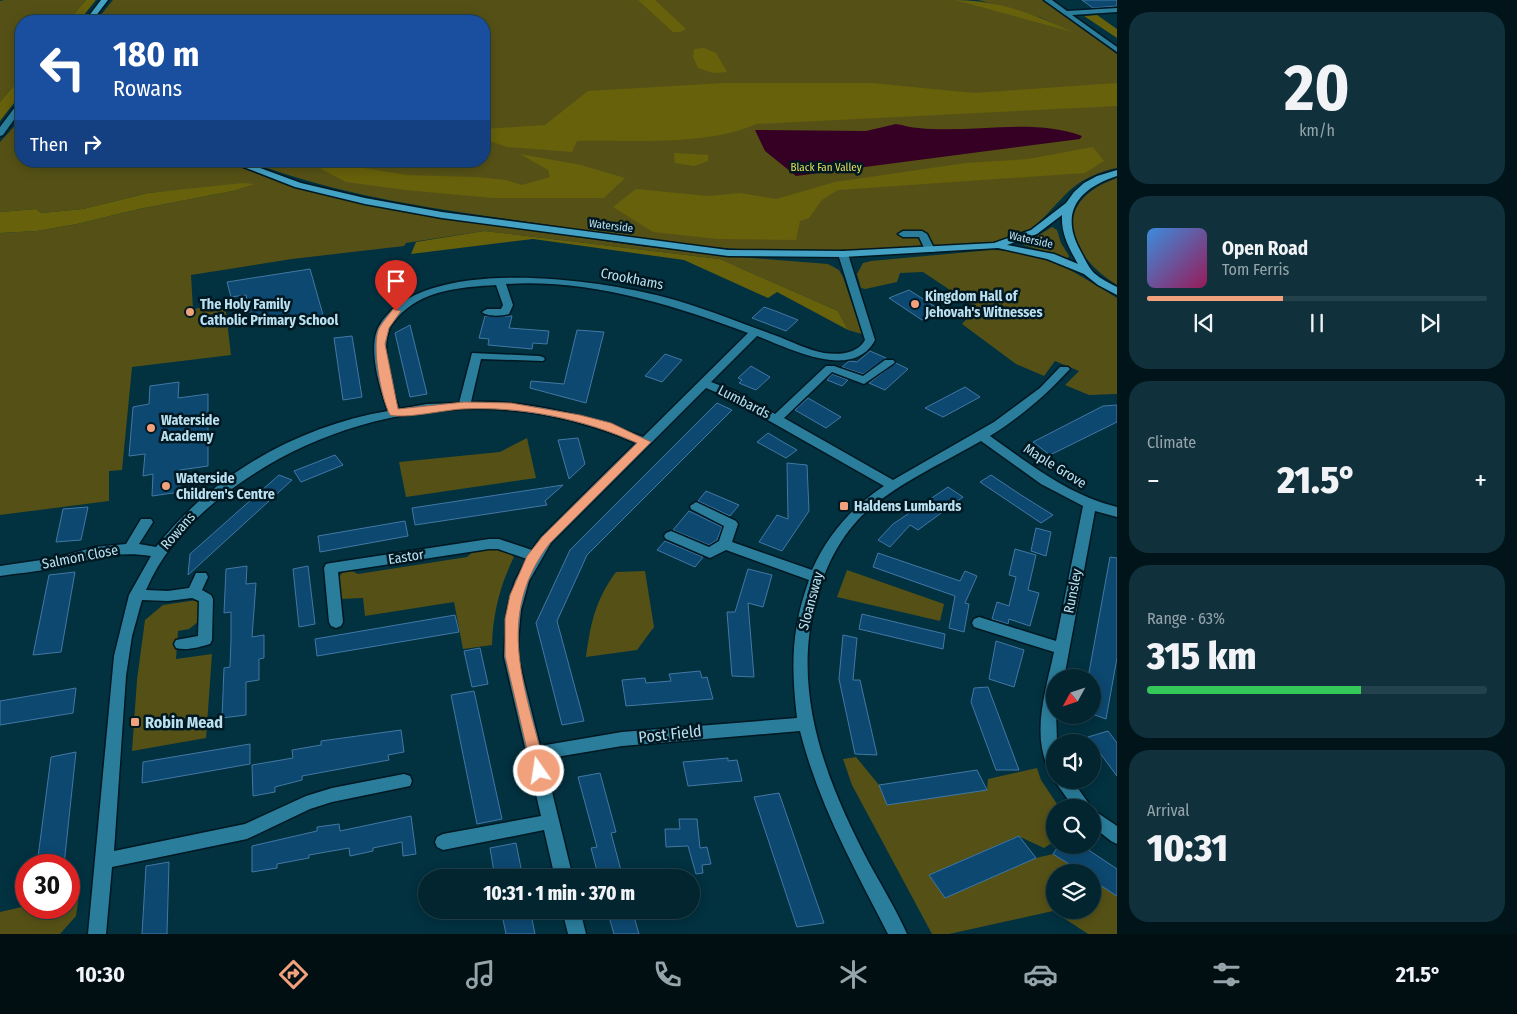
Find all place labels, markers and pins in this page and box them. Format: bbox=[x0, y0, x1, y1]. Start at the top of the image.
pin bbox=[375, 260, 417, 311]
place label: Kingdom Hall of Jehovah's Witnesses bbox=[924, 288, 1043, 321]
place label: The Holy Family Catholic Primary School bbox=[200, 296, 338, 329]
marker: Kingdom Hall of Jehovah's Witnesses bbox=[909, 298, 921, 310]
marker: The Holy Family Catholic Primary School bbox=[184, 306, 196, 318]
place label: Waterside Academy bbox=[160, 412, 220, 445]
marker: Waterside Academy bbox=[145, 422, 157, 434]
place label: Waterside Children's Centre bbox=[176, 470, 275, 503]
marker: Waterside Children's Centre bbox=[160, 480, 172, 492]
place label: Haldens Lumbards bbox=[854, 498, 961, 515]
marker: Haldens Lumbards bbox=[838, 500, 850, 512]
place label: Robin Mead bbox=[145, 713, 223, 732]
marker: Robin Mead bbox=[129, 716, 141, 728]

